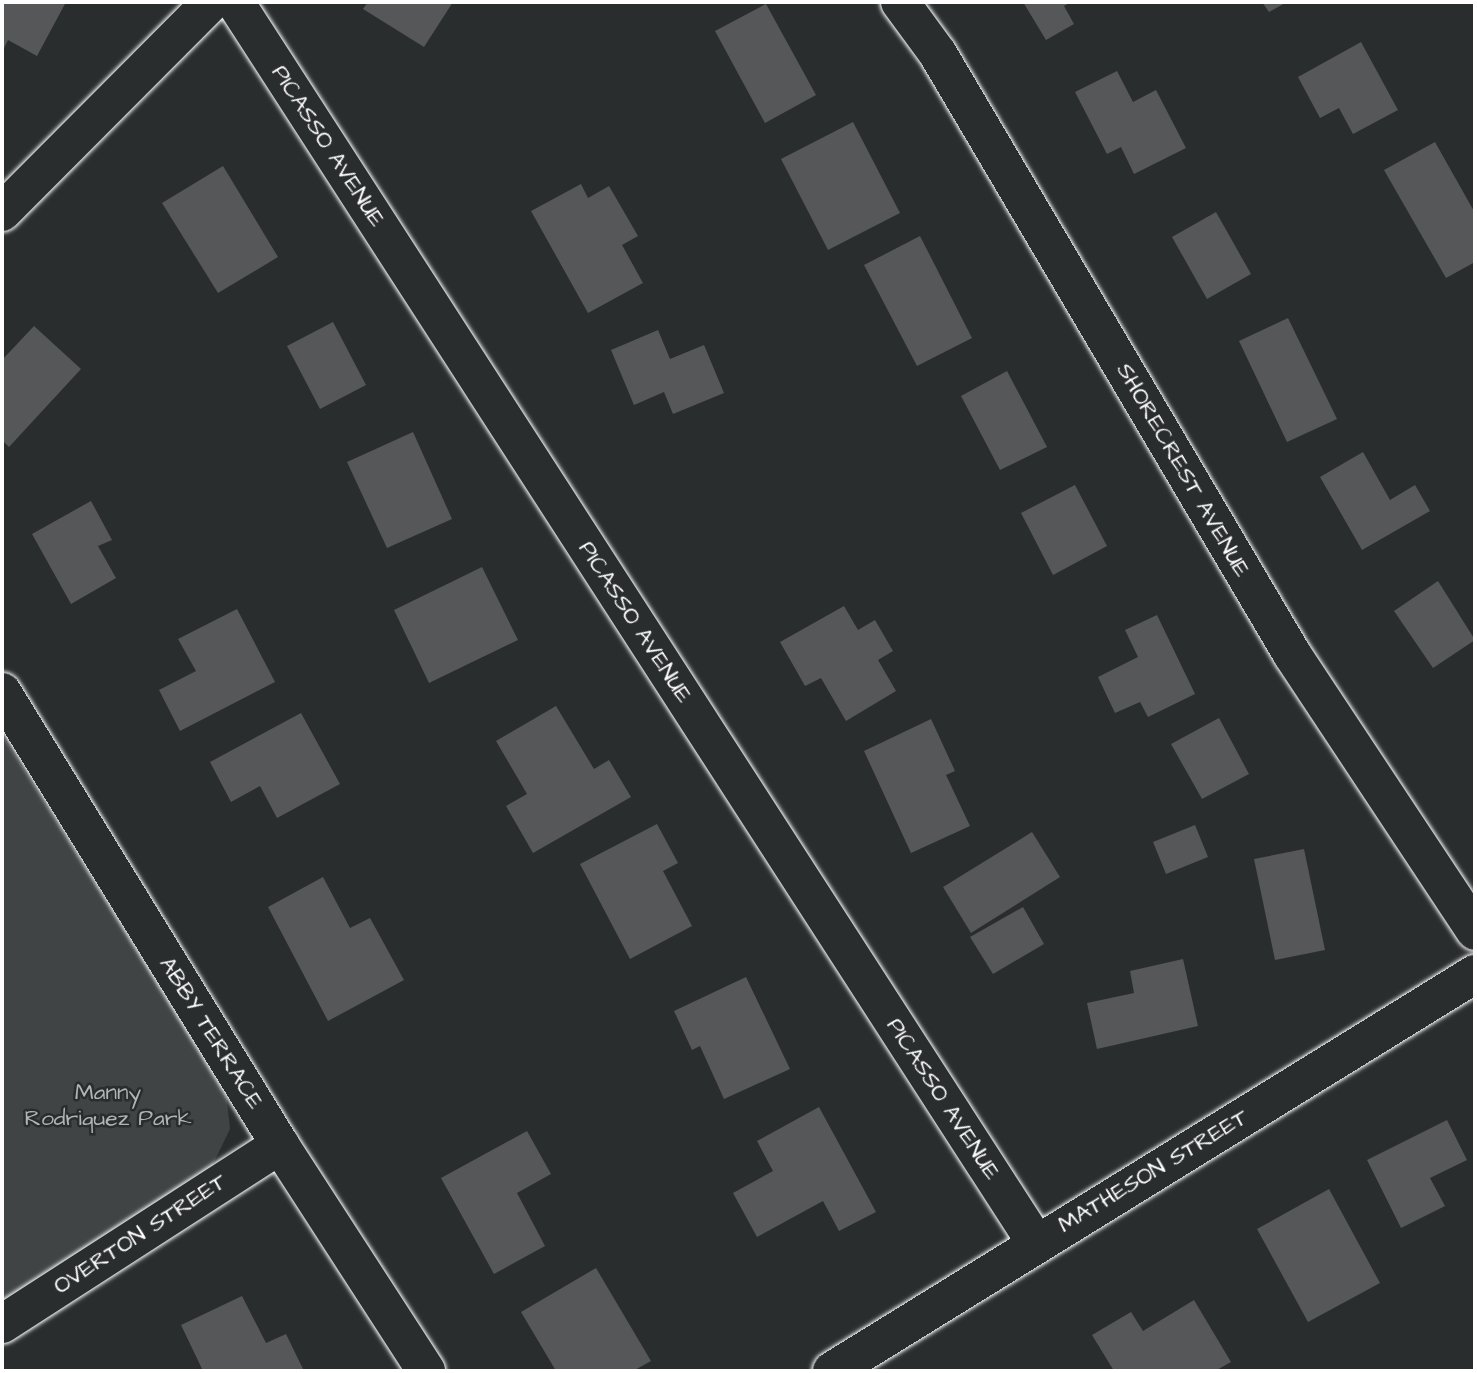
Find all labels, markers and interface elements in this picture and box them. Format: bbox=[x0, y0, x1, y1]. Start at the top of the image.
street label: PICASSO AVENUE bbox=[265, 60, 391, 232]
street label: SHORECREST AVENUE bbox=[1110, 358, 1256, 582]
street label: PICASSO AVENUE bbox=[572, 536, 698, 708]
street label: ABBY TERRACE bbox=[153, 952, 269, 1114]
street label: PICASSO AVENUE bbox=[880, 1013, 1006, 1185]
park label: Manny Rodriquez Park bbox=[24, 1078, 192, 1132]
street label: MATHESON STREET bbox=[1053, 1103, 1253, 1239]
street label: OVERTON STREET bbox=[49, 1168, 231, 1300]

